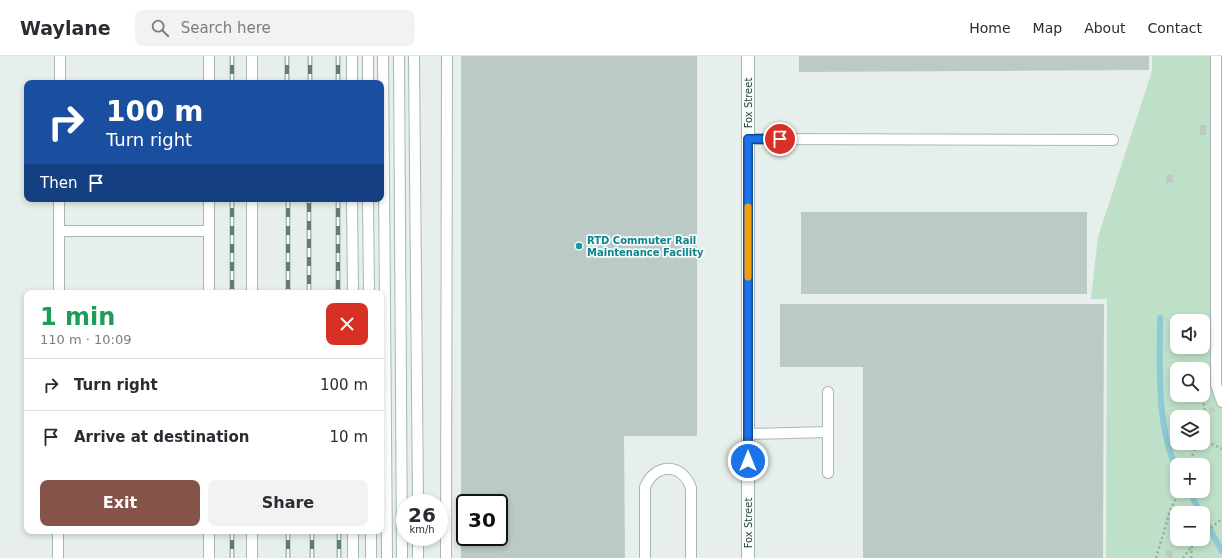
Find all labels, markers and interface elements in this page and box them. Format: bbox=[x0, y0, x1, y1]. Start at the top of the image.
search box bbox=[135, 10, 415, 46]
text: Waylane bbox=[20, 17, 111, 39]
icon: search bbox=[149, 17, 171, 39]
text: Search here bbox=[181, 19, 271, 37]
text: Home bbox=[969, 20, 1011, 36]
text: Map bbox=[1033, 20, 1062, 36]
text: About bbox=[1084, 20, 1126, 36]
text: Contact bbox=[1148, 20, 1202, 36]
street label: Fox Street bbox=[743, 78, 754, 128]
text: 100 m bbox=[106, 95, 203, 128]
icon: right bbox=[40, 96, 92, 148]
pin bbox=[763, 122, 797, 156]
icon: arrive bbox=[769, 128, 791, 150]
text: Turn right bbox=[106, 129, 192, 150]
icon: arrive bbox=[85, 172, 107, 194]
text: Then bbox=[40, 174, 77, 192]
place label: RTD Commuter Rail Maintenance Facility bbox=[587, 235, 704, 258]
marker: RTD Commuter Rail Maintenance Facility bbox=[574, 241, 584, 251]
text: 1 min bbox=[40, 303, 115, 331]
button: close bbox=[326, 303, 368, 345]
map controls bbox=[1170, 314, 1210, 546]
button: sound bbox=[1170, 314, 1210, 354]
text: 110 m · 10:09 bbox=[40, 332, 131, 347]
button: search bbox=[1170, 362, 1210, 402]
icon: right bbox=[40, 374, 62, 396]
text: Turn right bbox=[74, 376, 158, 394]
text: 100 m bbox=[320, 376, 368, 394]
button: layers bbox=[1170, 410, 1210, 450]
icon: arrive bbox=[40, 426, 62, 448]
text: Arrive at destination bbox=[74, 428, 249, 446]
text: 10 m bbox=[330, 428, 368, 446]
position arrow bbox=[727, 440, 769, 482]
button: + bbox=[1170, 458, 1210, 498]
button: Exit bbox=[40, 480, 200, 526]
button: Share bbox=[208, 480, 368, 526]
speed limit sign: 30 bbox=[456, 494, 508, 546]
street label: Fox Street bbox=[743, 498, 754, 548]
text: 26 bbox=[408, 503, 436, 527]
button: − bbox=[1170, 506, 1210, 546]
text: km/h bbox=[409, 524, 435, 535]

